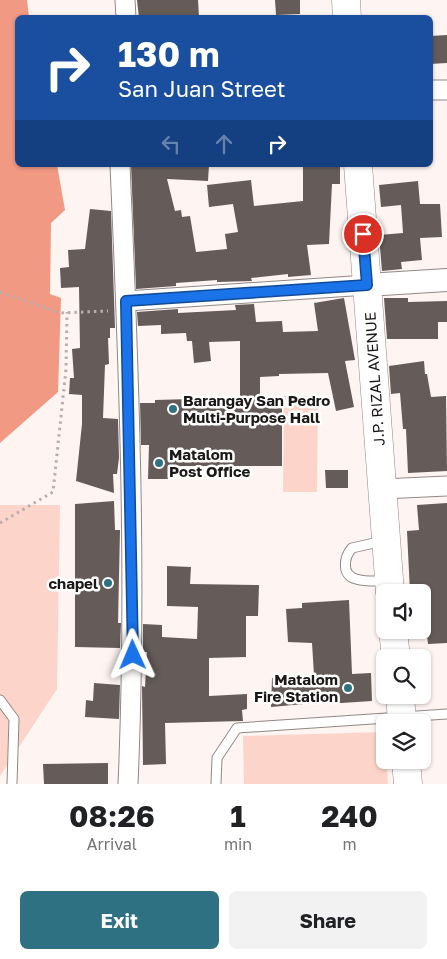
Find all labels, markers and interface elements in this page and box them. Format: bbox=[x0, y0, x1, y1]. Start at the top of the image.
text: 130 m bbox=[118, 33, 220, 75]
icon: right bbox=[35, 35, 100, 100]
text: San Juan Street bbox=[118, 75, 286, 102]
icon: left bbox=[157, 130, 185, 158]
icon: ahead bbox=[210, 130, 238, 158]
icon: right bbox=[263, 130, 291, 158]
pin bbox=[342, 213, 384, 255]
icon: arrive bbox=[349, 220, 377, 248]
street label: J.P. RIZAL AVENUE bbox=[360, 312, 388, 446]
place label: Barangay San Pedro Multi-Purpose Hall bbox=[183, 391, 330, 426]
marker: Barangay San Pedro Multi-Purpose Hall bbox=[167, 403, 179, 415]
place label: Matalom Post Office bbox=[169, 445, 251, 480]
marker: Matalom Post Office bbox=[153, 457, 165, 469]
place label: chapel bbox=[48, 574, 98, 592]
marker: chapel bbox=[102, 577, 114, 589]
map controls bbox=[376, 584, 431, 769]
button: sound bbox=[376, 584, 431, 639]
position arrow bbox=[106, 628, 158, 680]
button: search bbox=[376, 649, 431, 704]
place label: Matalom Fire Station bbox=[254, 670, 338, 705]
marker: Matalom Fire Station bbox=[342, 682, 354, 694]
button: layers bbox=[376, 714, 431, 769]
text: 08:26 bbox=[69, 798, 155, 834]
text: 1 bbox=[230, 798, 246, 834]
text: 240 bbox=[321, 798, 378, 834]
text: Arrival bbox=[87, 834, 137, 854]
text: min bbox=[224, 834, 252, 854]
text: m bbox=[342, 834, 357, 854]
button: Exit bbox=[20, 891, 219, 949]
button: Share bbox=[229, 891, 427, 949]

